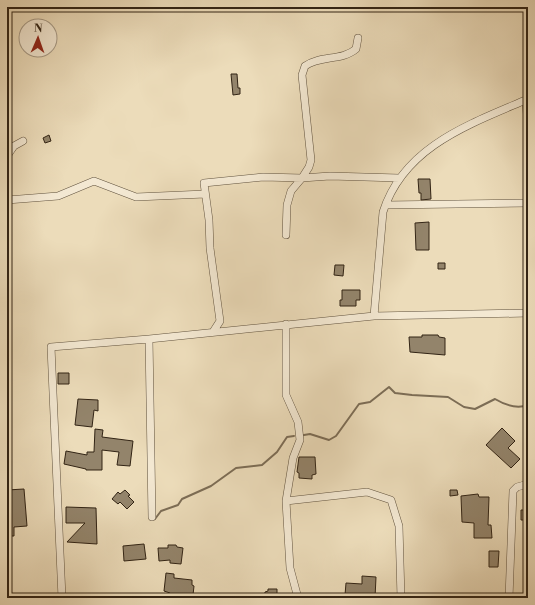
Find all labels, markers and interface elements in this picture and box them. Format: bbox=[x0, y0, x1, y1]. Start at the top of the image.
north arrow bbox=[18, 18, 58, 58]
text: N bbox=[34, 22, 43, 36]

